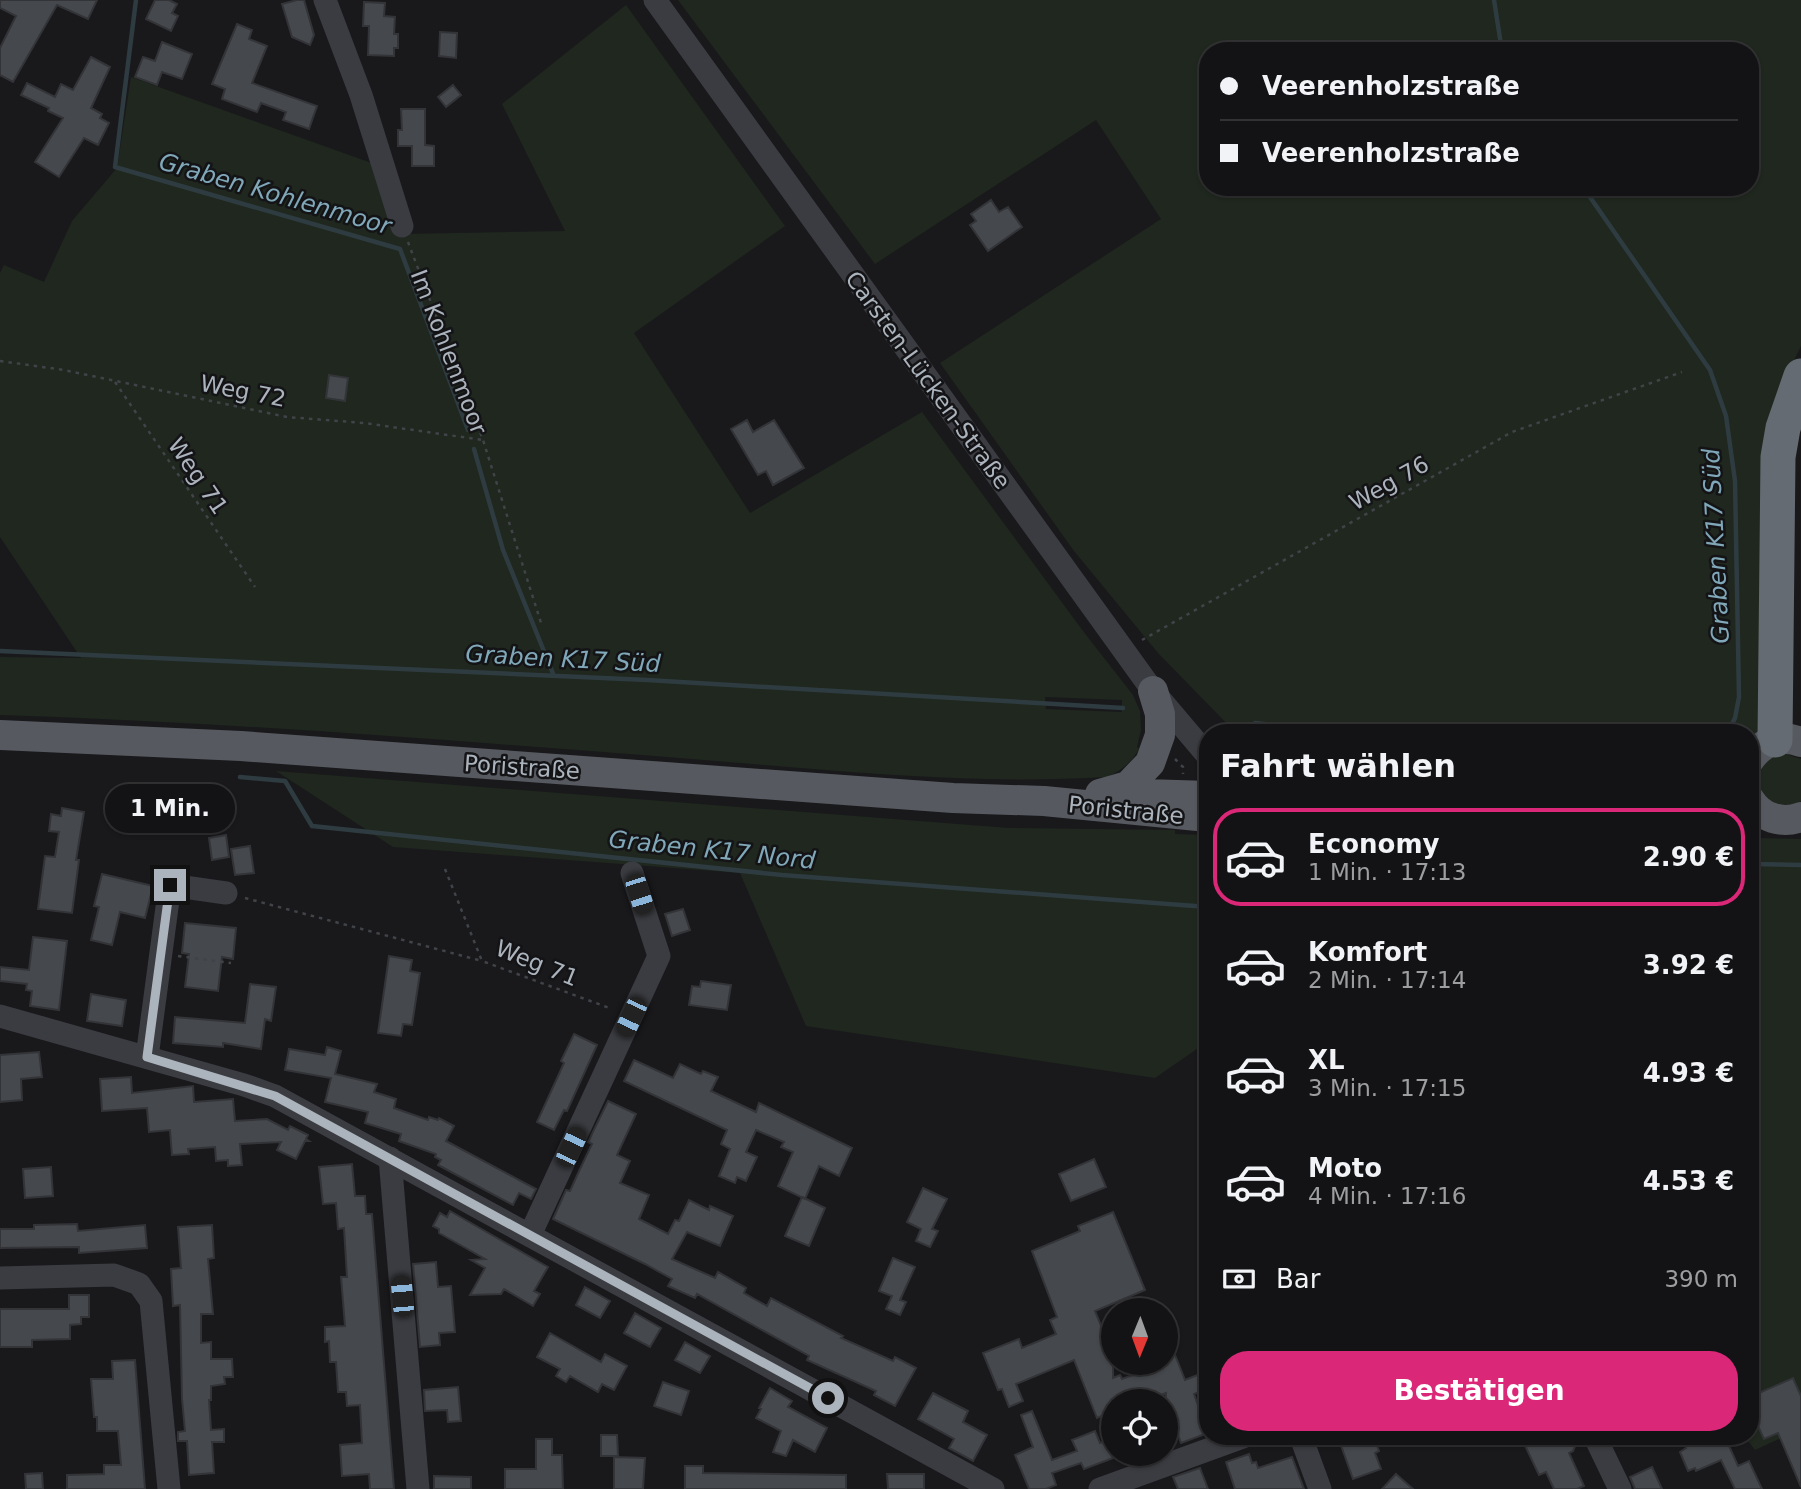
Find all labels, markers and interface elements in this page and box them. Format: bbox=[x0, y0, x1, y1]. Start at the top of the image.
text: Veerenholzstraße bbox=[1262, 71, 1520, 101]
text: Veerenholzstraße bbox=[1262, 138, 1520, 168]
water label: Graben Kohlenmoor bbox=[156, 147, 396, 241]
street label: Im Kohlenmoor bbox=[406, 266, 493, 438]
street label: Carsten-Lücken-Straße bbox=[840, 266, 1016, 494]
street label: Weg 72 bbox=[198, 370, 288, 412]
street label: Weg 71 bbox=[163, 433, 233, 519]
water label: Graben K17 Süd bbox=[1697, 447, 1735, 644]
street label: Weg 76 bbox=[1345, 451, 1433, 515]
water label: Graben K17 Süd bbox=[465, 640, 662, 678]
text: Fahrt wählen bbox=[1220, 747, 1456, 785]
street label: Poristraße bbox=[463, 750, 581, 784]
callout: 1 Min. bbox=[105, 784, 235, 832]
street label: Poristraße bbox=[1067, 791, 1185, 829]
text: 1 Min. bbox=[130, 795, 210, 821]
water label: Graben K17 Nord bbox=[607, 825, 817, 875]
icon: car bbox=[1224, 826, 1287, 889]
text: Economy bbox=[1308, 829, 1439, 859]
text: 2.90 € bbox=[1643, 842, 1734, 872]
text: 1 Min. · 17:13 bbox=[1308, 859, 1466, 885]
route end bbox=[154, 869, 186, 901]
car bbox=[623, 871, 656, 917]
icon: car bbox=[1224, 934, 1287, 997]
street label: Weg 71 bbox=[492, 935, 582, 991]
text: Komfort bbox=[1308, 937, 1427, 967]
text: 3.92 € bbox=[1643, 950, 1734, 980]
text: 2 Min. · 17:14 bbox=[1308, 967, 1466, 993]
car bbox=[613, 994, 650, 1040]
icon: car bbox=[1224, 1042, 1287, 1105]
text: XL bbox=[1308, 1045, 1345, 1075]
text: 4.93 € bbox=[1643, 1058, 1734, 1088]
text: 3 Min. · 17:15 bbox=[1308, 1075, 1466, 1101]
car bbox=[553, 1124, 590, 1170]
icon: car bbox=[1224, 1150, 1287, 1213]
text: Moto bbox=[1308, 1153, 1382, 1183]
text: 4.53 € bbox=[1643, 1166, 1734, 1196]
text: 4 Min. · 17:16 bbox=[1308, 1183, 1466, 1209]
icon: cash bbox=[1220, 1260, 1258, 1298]
text: Bar bbox=[1276, 1264, 1320, 1294]
text: 390 m bbox=[1664, 1266, 1738, 1292]
car bbox=[390, 1274, 415, 1318]
north arrow bbox=[1101, 1298, 1178, 1376]
map controls bbox=[1101, 1298, 1178, 1466]
button: Bestätigen bbox=[1220, 1351, 1738, 1431]
route start bbox=[812, 1382, 844, 1414]
button: locate bbox=[1101, 1389, 1178, 1466]

